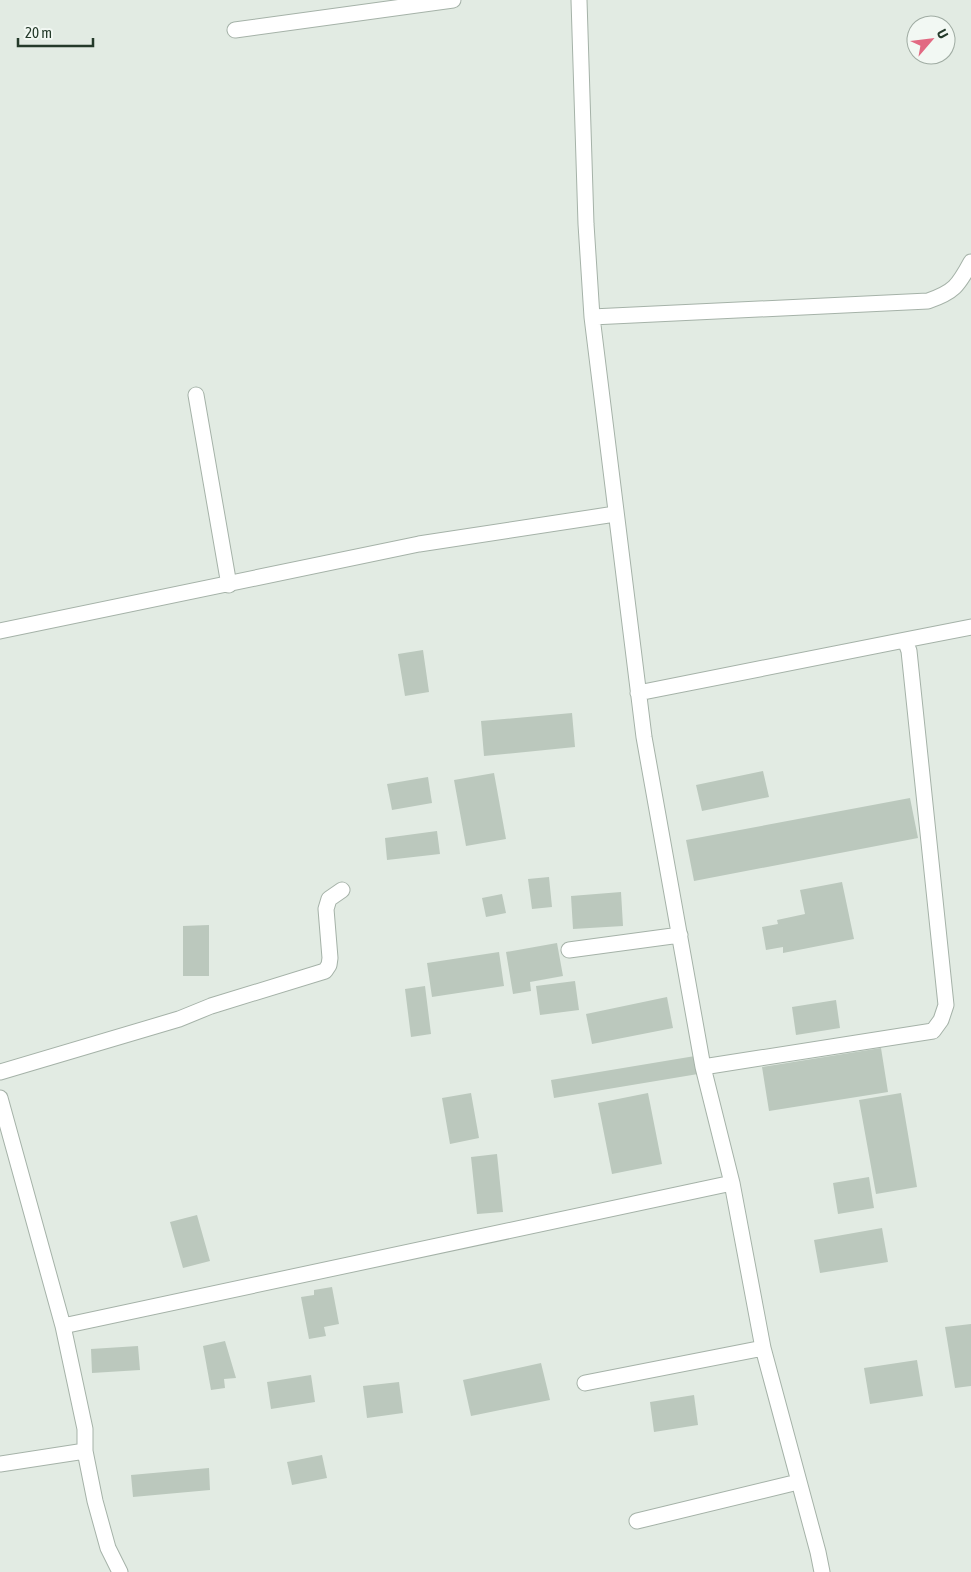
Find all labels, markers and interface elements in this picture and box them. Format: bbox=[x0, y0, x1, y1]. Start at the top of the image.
scale bar bbox=[18, 15, 92, 47]
north arrow bbox=[906, 15, 956, 65]
text: 20 m bbox=[25, 24, 52, 41]
text: U bbox=[933, 26, 951, 41]

